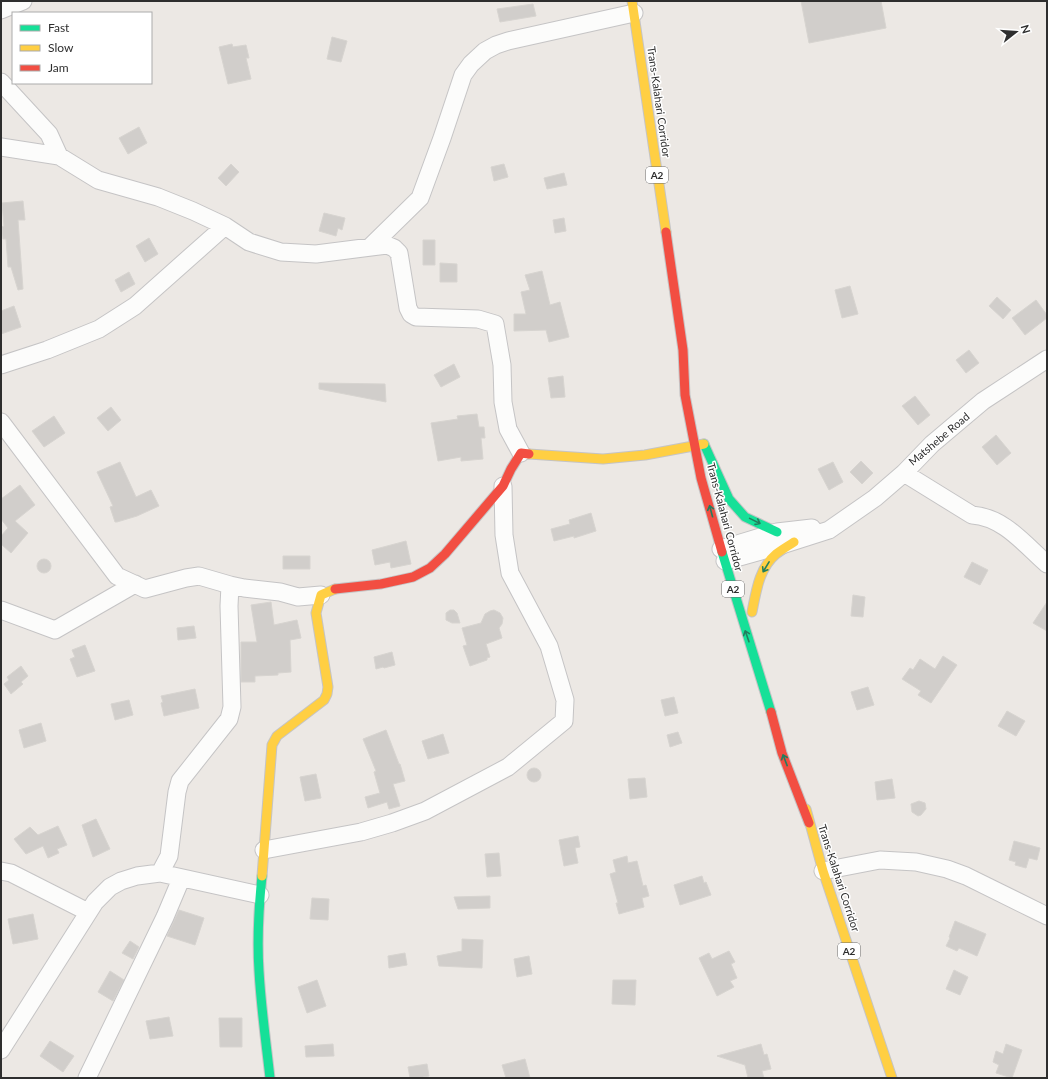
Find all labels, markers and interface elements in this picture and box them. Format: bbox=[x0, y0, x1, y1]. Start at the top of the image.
legend bbox=[12, 12, 152, 84]
north arrow bbox=[996, 12, 1036, 52]
text: Fast bbox=[48, 20, 70, 35]
text: N bbox=[1019, 23, 1033, 35]
text: Slow bbox=[48, 40, 74, 55]
street label: Trans-Kalahari Corridor bbox=[645, 46, 674, 158]
text: Jam bbox=[48, 60, 69, 75]
road number: A2 bbox=[646, 167, 668, 183]
street label: Matshebe Road bbox=[906, 409, 972, 468]
street label: Trans-Kalahari Corridor bbox=[705, 461, 746, 573]
one-way arrow bbox=[707, 505, 714, 518]
one-way arrow bbox=[749, 518, 761, 526]
one-way arrow bbox=[761, 561, 769, 573]
road number: A2 bbox=[722, 581, 744, 597]
one-way arrow bbox=[743, 629, 750, 642]
one-way arrow bbox=[780, 755, 788, 767]
street label: Trans-Kalahari Corridor bbox=[816, 823, 863, 933]
road number: A2 bbox=[838, 943, 860, 959]

